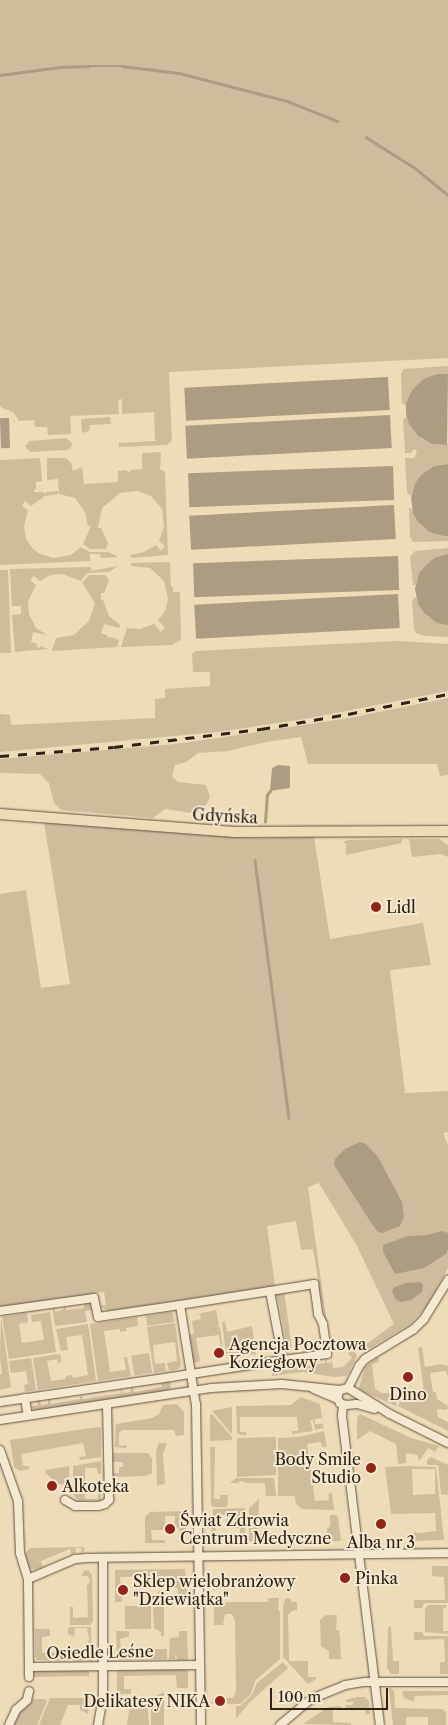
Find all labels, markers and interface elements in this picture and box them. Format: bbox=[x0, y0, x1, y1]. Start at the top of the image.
street label: Gdyńska bbox=[192, 805, 258, 827]
place label: Lidl bbox=[386, 897, 416, 917]
marker: Lidl bbox=[370, 901, 382, 913]
place label: Agencja Pocztowa Koziegłowy bbox=[229, 1334, 367, 1372]
marker: Agencja Pocztowa Koziegłowy bbox=[213, 1347, 225, 1359]
marker: Dino bbox=[402, 1371, 414, 1383]
place label: Dino bbox=[389, 1384, 427, 1404]
place label: Body Smile Studio bbox=[274, 1449, 361, 1487]
marker: Body Smile Studio bbox=[365, 1462, 377, 1474]
place label: Alkoteka bbox=[62, 1476, 129, 1496]
marker: Alkoteka bbox=[46, 1480, 58, 1492]
place label: Świat Zdrowia Centrum Medyczne bbox=[180, 1510, 331, 1548]
marker: Alba nr 3 bbox=[375, 1518, 387, 1530]
marker: Świat Zdrowia Centrum Medyczne bbox=[164, 1523, 176, 1535]
place label: Alba nr 3 bbox=[347, 1532, 415, 1552]
place label: Pinka bbox=[355, 1568, 398, 1588]
place label: Sklep wielobranżowy "Dziewiątka" bbox=[133, 1571, 296, 1609]
marker: Pinka bbox=[339, 1572, 351, 1584]
marker: Sklep wielobranżowy "Dziewiątka" bbox=[117, 1584, 129, 1596]
street label: Osiedle Leśne bbox=[46, 1641, 154, 1663]
scale bar bbox=[273, 1678, 390, 1710]
text: 100 m bbox=[278, 1687, 321, 1706]
place label: Delikatesy NIKA bbox=[83, 1691, 210, 1711]
marker: Delikatesy NIKA bbox=[214, 1695, 226, 1707]

